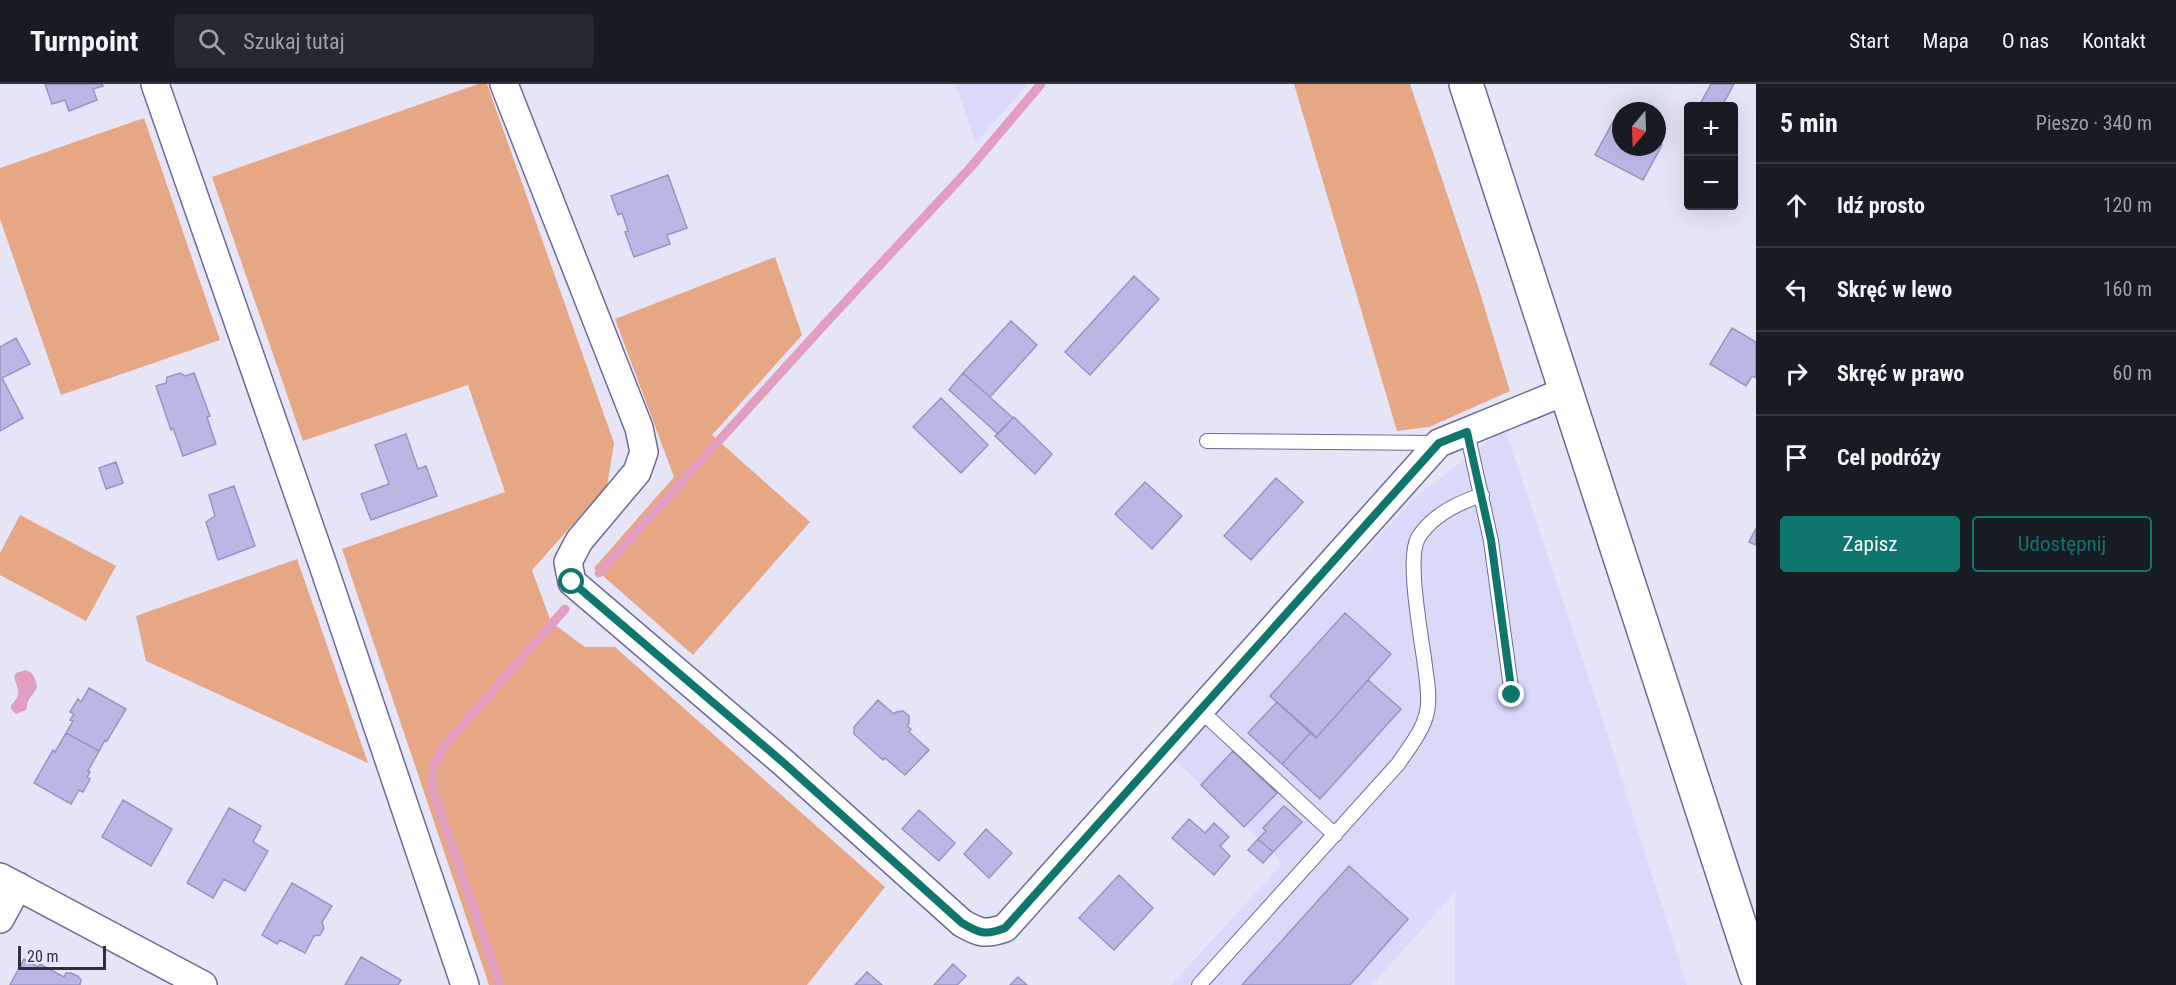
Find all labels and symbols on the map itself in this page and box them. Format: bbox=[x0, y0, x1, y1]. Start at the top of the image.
north arrow bbox=[1612, 102, 1666, 156]
route start bbox=[558, 568, 584, 594]
route end bbox=[1498, 681, 1524, 707]
scale bar bbox=[18, 943, 106, 970]

